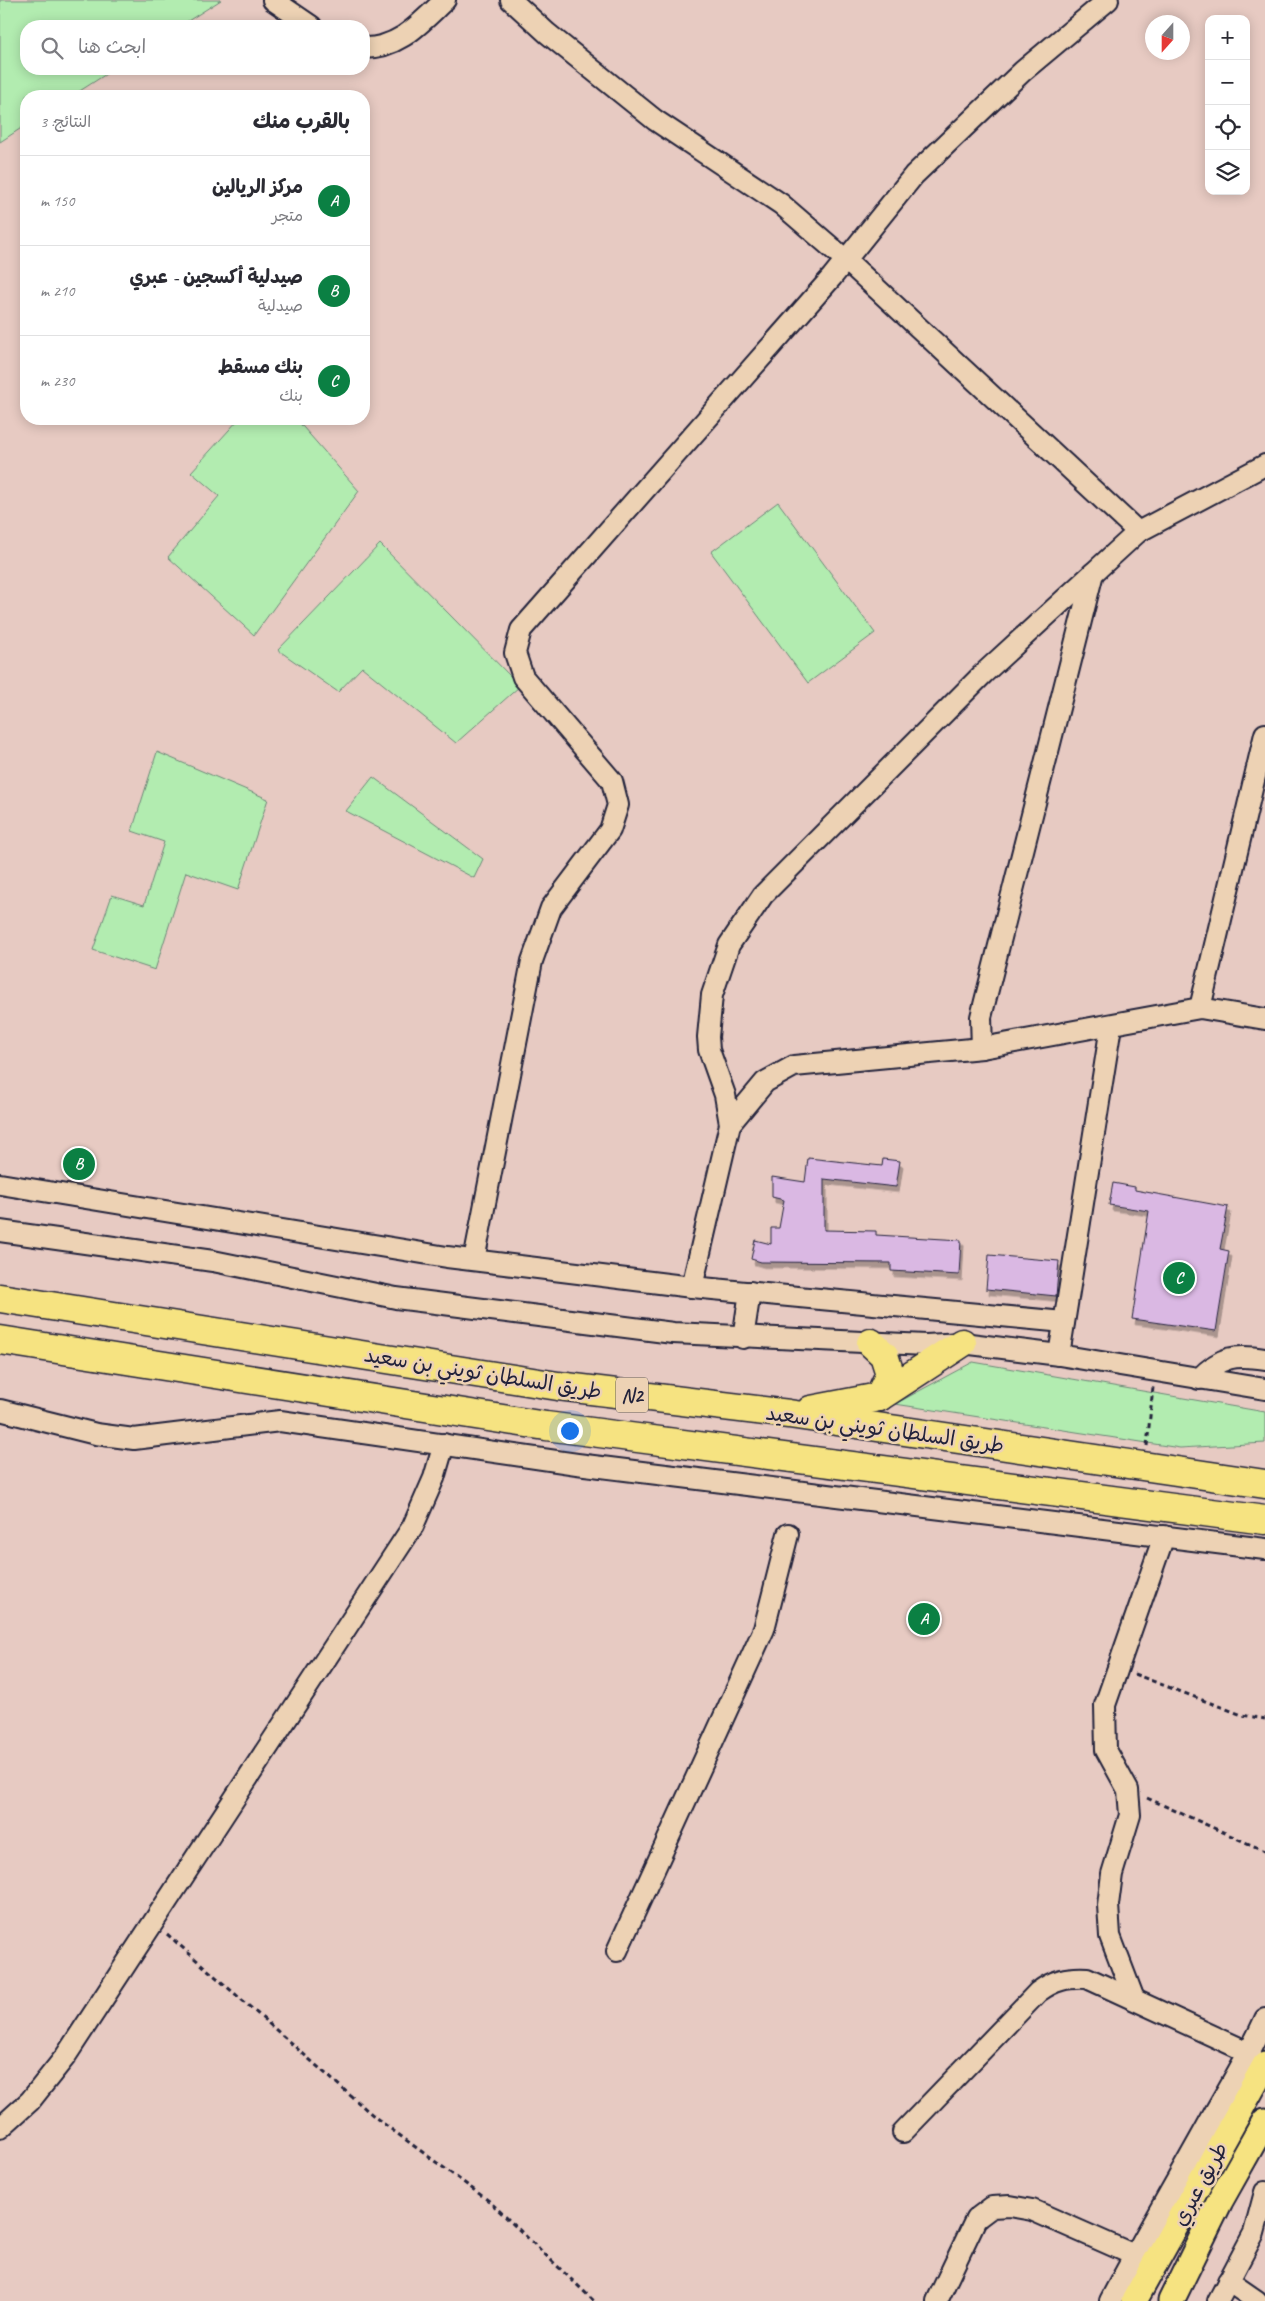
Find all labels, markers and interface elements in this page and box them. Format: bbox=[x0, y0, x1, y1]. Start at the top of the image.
north arrow bbox=[1145, 15, 1190, 60]
map controls bbox=[1205, 15, 1250, 195]
button: + bbox=[1205, 15, 1250, 60]
search box bbox=[20, 20, 370, 75]
icon: search bbox=[38, 34, 66, 62]
text: ابحث هنا bbox=[78, 35, 146, 59]
button: − bbox=[1205, 60, 1250, 105]
button: locate bbox=[1205, 105, 1250, 150]
text: بالقرب منك bbox=[253, 108, 350, 134]
text: النتائج: 3 bbox=[40, 112, 91, 132]
button: layers bbox=[1205, 150, 1250, 195]
text: مركز الريالين bbox=[212, 175, 303, 199]
text: 150 m bbox=[40, 191, 74, 211]
text: A bbox=[330, 191, 338, 211]
text: متجر bbox=[272, 206, 303, 226]
text: صيدلية أكسجين - عبري bbox=[129, 265, 303, 289]
text: 210 m bbox=[40, 281, 74, 301]
text: B bbox=[330, 281, 338, 301]
text: صيدلية bbox=[258, 296, 303, 316]
text: بنك مسقط bbox=[218, 355, 303, 379]
text: 230 m bbox=[40, 371, 74, 391]
text: C bbox=[330, 371, 338, 391]
text: بنك bbox=[279, 386, 303, 406]
pin: B bbox=[63, 1145, 95, 1183]
pin: C bbox=[1163, 1259, 1195, 1297]
street label: طريق السلطان ثويني بن سعيد bbox=[361, 1341, 604, 1411]
road number: N2 bbox=[616, 1378, 648, 1412]
street label: طريق السلطان ثويني بن سعيد bbox=[763, 1399, 1006, 1465]
your location bbox=[557, 1418, 583, 1444]
pin: A bbox=[908, 1600, 940, 1638]
street label: طريق عبري bbox=[1166, 2138, 1235, 2231]

